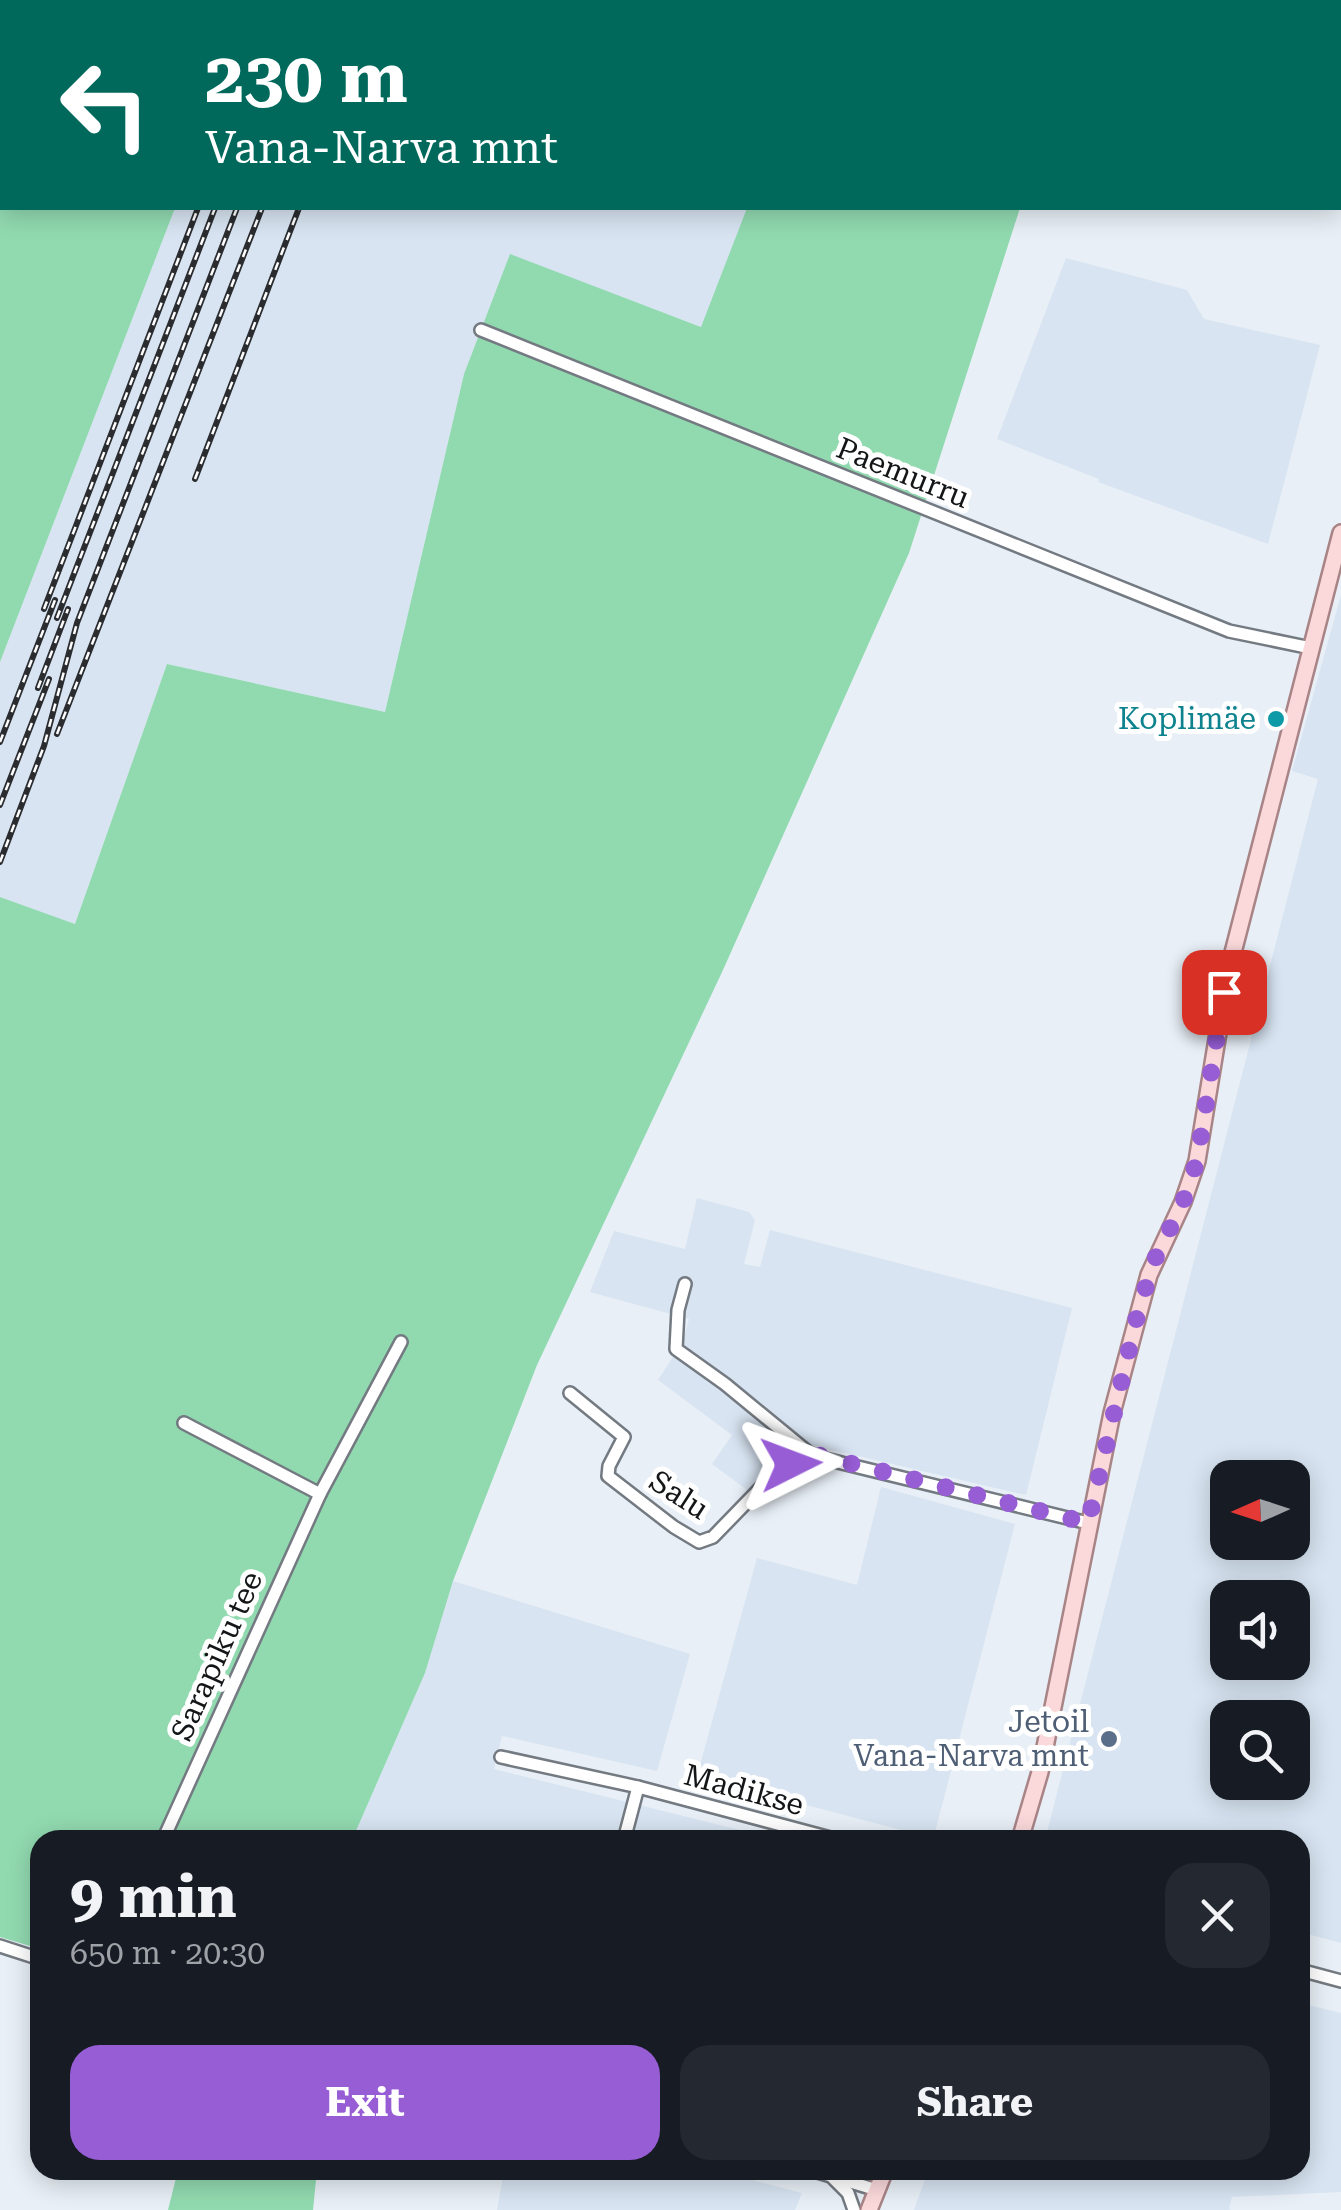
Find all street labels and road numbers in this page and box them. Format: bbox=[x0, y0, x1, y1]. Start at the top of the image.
street label: Paemurru bbox=[832, 430, 975, 515]
street label: Salu bbox=[643, 1463, 715, 1527]
street label: Sarapiku tee bbox=[164, 1566, 269, 1746]
street label: Madikse bbox=[681, 1757, 808, 1822]

